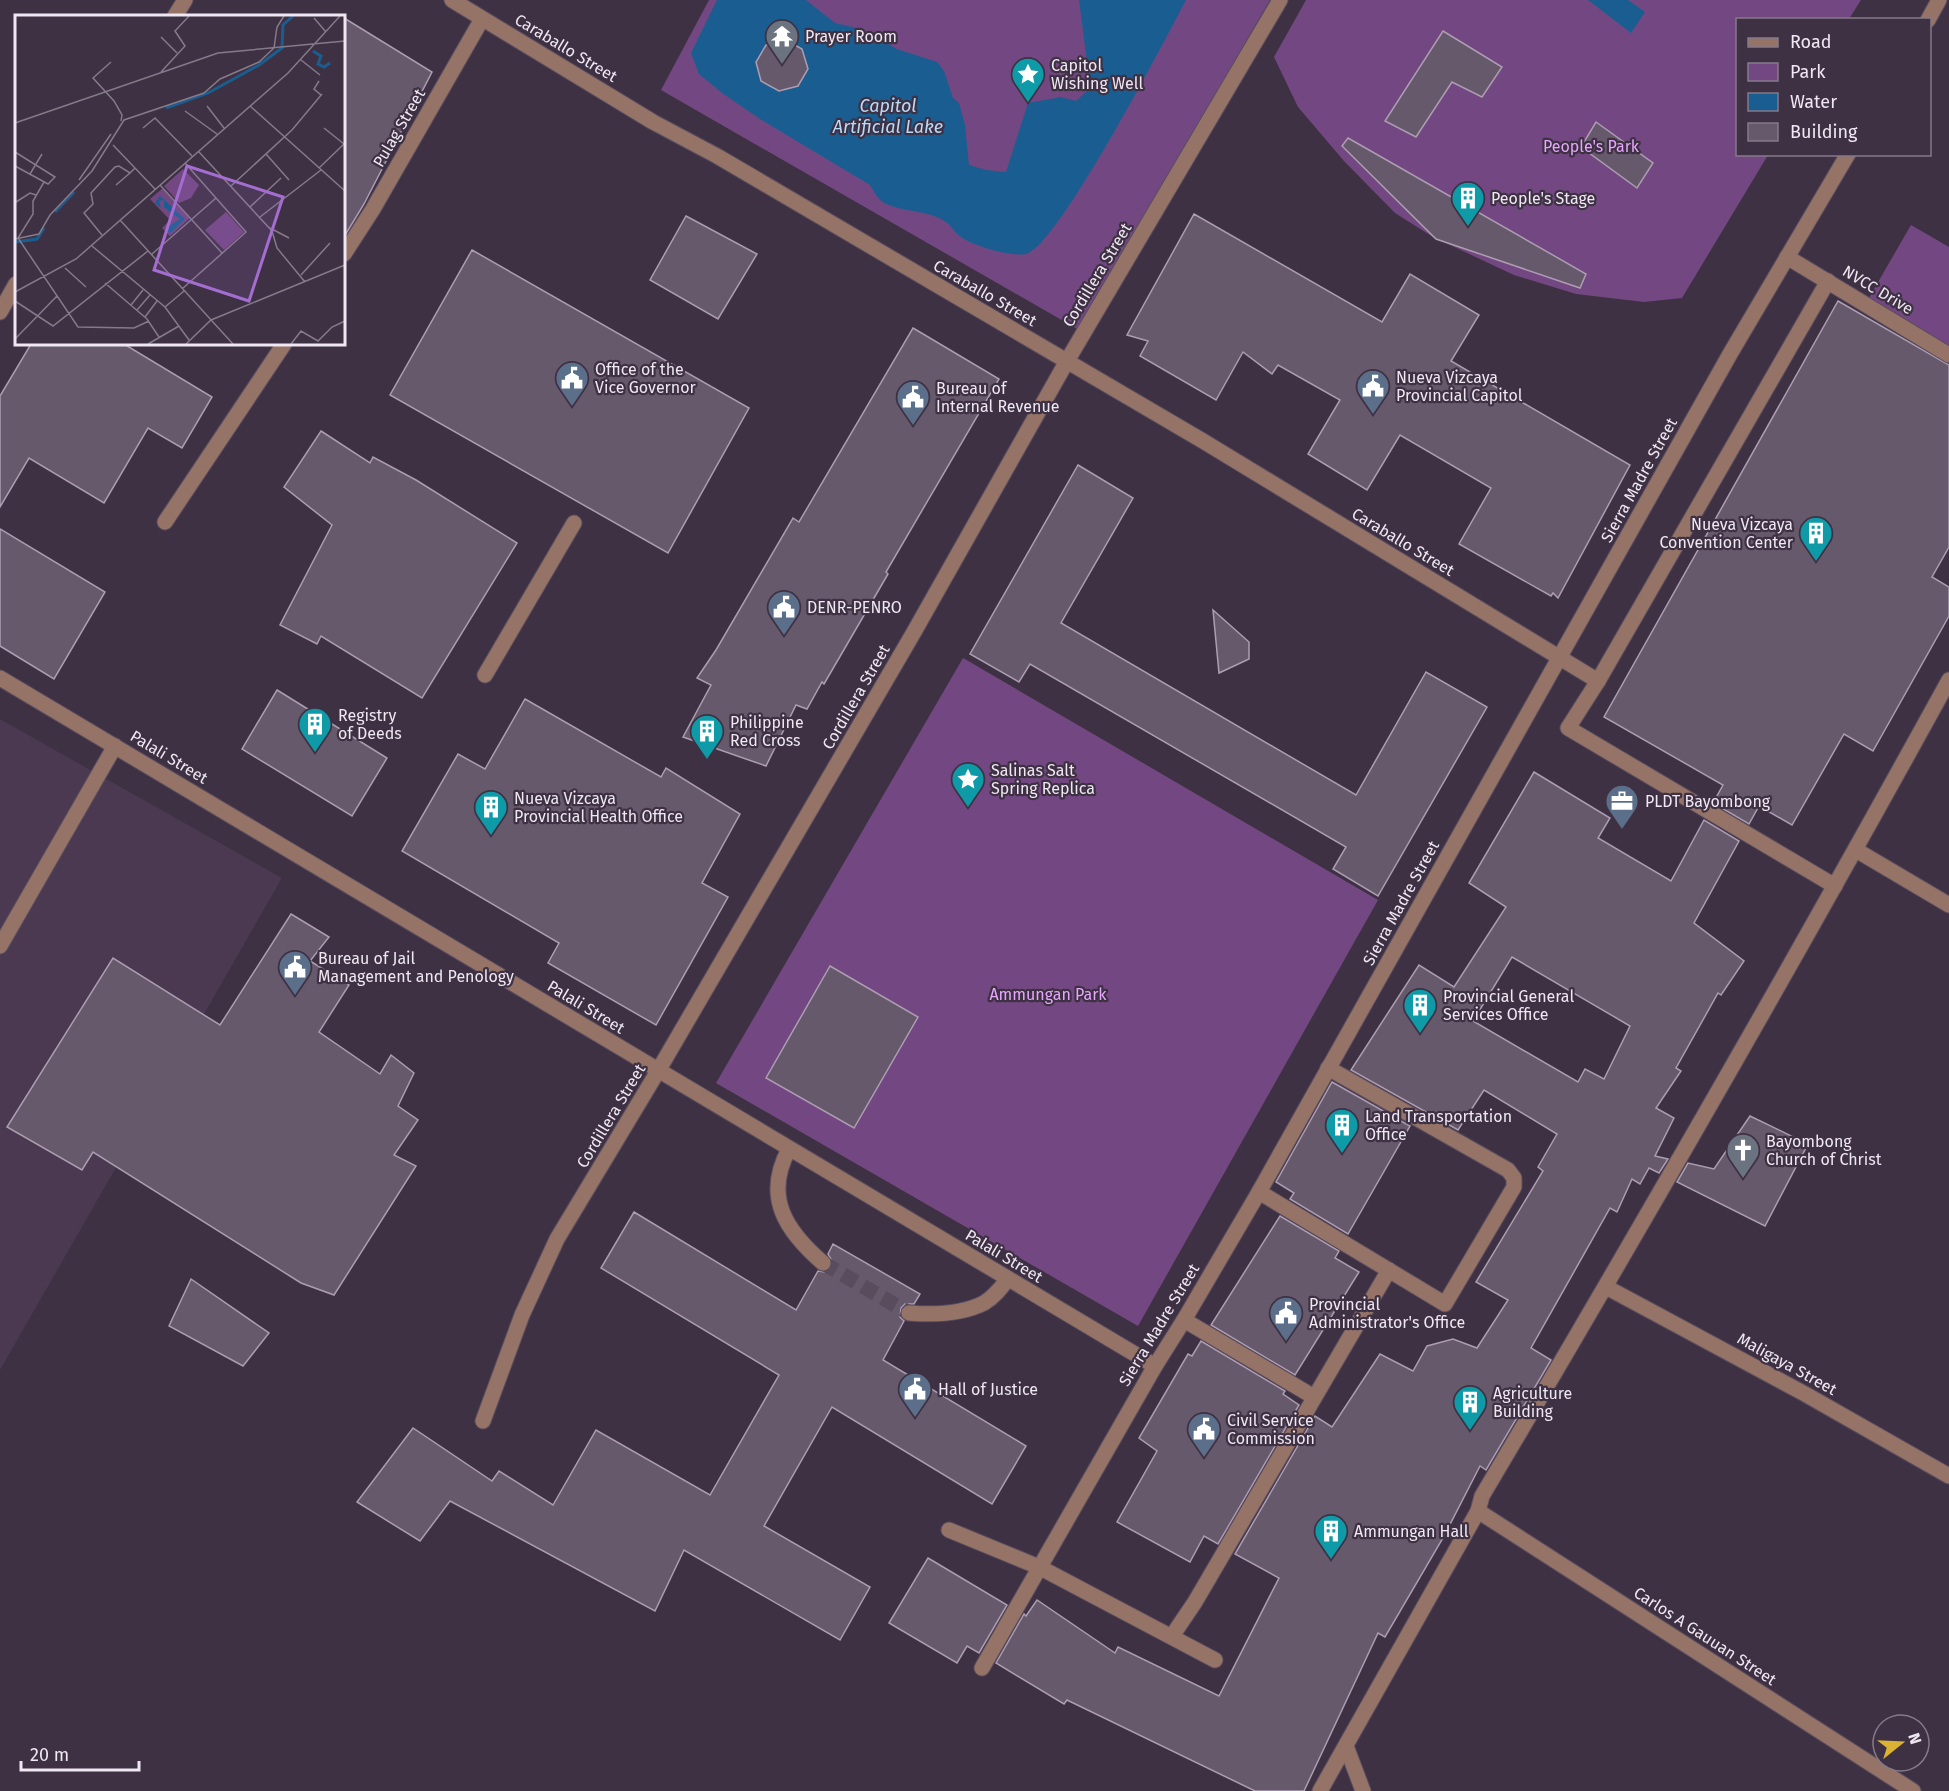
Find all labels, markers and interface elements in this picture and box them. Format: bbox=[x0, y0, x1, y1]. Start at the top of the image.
street label: Caraballo Street bbox=[511, 10, 621, 86]
inset map bbox=[15, 15, 345, 345]
temple icon: Prayer Room bbox=[764, 18, 800, 65]
legend bbox=[1736, 18, 1931, 156]
place label: Prayer Room bbox=[805, 27, 897, 46]
text: Road bbox=[1790, 31, 1832, 53]
place icon: Capitol Wishing Well bbox=[1010, 56, 1046, 103]
place label: Capitol Wishing Well bbox=[1051, 56, 1143, 93]
text: Park bbox=[1790, 61, 1826, 83]
street label: Pulag Street bbox=[369, 85, 429, 171]
text: Water bbox=[1790, 91, 1837, 113]
water label: Capitol Artificial Lake bbox=[832, 95, 943, 138]
text: Building bbox=[1790, 121, 1858, 143]
park label: People's Park bbox=[1543, 137, 1640, 156]
building icon: People's Stage bbox=[1450, 180, 1486, 227]
place label: People's Stage bbox=[1491, 189, 1595, 208]
street label: Cordillera Street bbox=[1059, 219, 1136, 330]
street label: Caraballo Street bbox=[930, 256, 1040, 330]
street label: NVCC Drive bbox=[1839, 261, 1917, 319]
public building icon: Office of the Vice Governor bbox=[554, 360, 590, 407]
place label: Office of the Vice Governor bbox=[595, 360, 696, 397]
public building icon: Nueva Vizcaya Provincial Capitol bbox=[1355, 368, 1391, 415]
place label: Nueva Vizcaya Provincial Capitol bbox=[1396, 368, 1523, 405]
public building icon: Bureau of Internal Revenue bbox=[895, 379, 931, 426]
place label: Bureau of Internal Revenue bbox=[936, 379, 1059, 416]
street label: Sierra Madre Street bbox=[1597, 414, 1681, 546]
street label: Caraballo Street bbox=[1348, 504, 1458, 580]
place label: Nueva Vizcaya Convention Center bbox=[1659, 515, 1794, 552]
building icon: Nueva Vizcaya Convention Center bbox=[1798, 515, 1834, 562]
public building icon: DENR-PENRO bbox=[766, 589, 802, 636]
place label: DENR-PENRO bbox=[807, 598, 902, 617]
street label: Cordillera Street bbox=[818, 641, 894, 753]
building icon: Registry of Deeds bbox=[297, 706, 333, 753]
place label: Registry of Deeds bbox=[338, 706, 402, 743]
building icon: Philippine Red Cross bbox=[689, 713, 725, 760]
place label: Philippine Red Cross bbox=[730, 713, 804, 750]
street label: Palali Street bbox=[127, 726, 211, 788]
place icon: Salinas Salt Spring Replica bbox=[950, 761, 986, 808]
place label: Salinas Salt Spring Replica bbox=[991, 761, 1095, 798]
office icon: PLDT Bayombong bbox=[1604, 783, 1640, 830]
building icon: Nueva Vizcaya Provincial Health Office bbox=[473, 789, 509, 836]
place label: Nueva Vizcaya Provincial Health Office bbox=[514, 789, 683, 826]
place label: PLDT Bayombong bbox=[1645, 792, 1771, 811]
street label: Sierra Madre Street bbox=[1359, 837, 1443, 969]
public building icon: Bureau of Jail Management and Penology bbox=[277, 949, 313, 996]
place label: Bureau of Jail Management and Penology bbox=[318, 949, 514, 986]
street label: Palali Street bbox=[544, 976, 628, 1038]
park label: Ammungan Park bbox=[989, 985, 1107, 1004]
building icon: Provincial General Services Office bbox=[1402, 987, 1438, 1034]
place label: Provincial General Services Office bbox=[1443, 987, 1574, 1024]
street label: Cordillera Street bbox=[573, 1060, 650, 1171]
building icon: Land Transportation Office bbox=[1324, 1107, 1360, 1154]
place label: Land Transportation Office bbox=[1365, 1107, 1512, 1144]
church icon: Bayombong Church of Christ bbox=[1725, 1132, 1761, 1179]
place label: Bayombong Church of Christ bbox=[1766, 1132, 1882, 1169]
street label: Palali Street bbox=[962, 1225, 1046, 1287]
street label: Sierra Madre Street bbox=[1115, 1260, 1203, 1390]
public building icon: Provincial Administrator's Office bbox=[1268, 1295, 1304, 1342]
place label: Provincial Administrator's Office bbox=[1309, 1295, 1465, 1332]
street label: Maligaya Street bbox=[1734, 1329, 1840, 1399]
public building icon: Hall of Justice bbox=[897, 1371, 933, 1418]
place label: Hall of Justice bbox=[938, 1380, 1038, 1399]
building icon: Agriculture Building bbox=[1452, 1384, 1488, 1431]
place label: Agriculture Building bbox=[1493, 1384, 1572, 1421]
public building icon: Civil Service Commission bbox=[1186, 1411, 1222, 1458]
place label: Civil Service Commission bbox=[1227, 1411, 1315, 1448]
building icon: Ammungan Hall bbox=[1313, 1513, 1349, 1560]
place label: Ammungan Hall bbox=[1354, 1522, 1469, 1541]
street label: Carlos A Gauuan Street bbox=[1630, 1583, 1780, 1689]
north arrow bbox=[1871, 1713, 1931, 1773]
text: N bbox=[1904, 1731, 1925, 1746]
scale bar bbox=[21, 1734, 140, 1772]
text: 20 m bbox=[30, 1744, 69, 1766]

